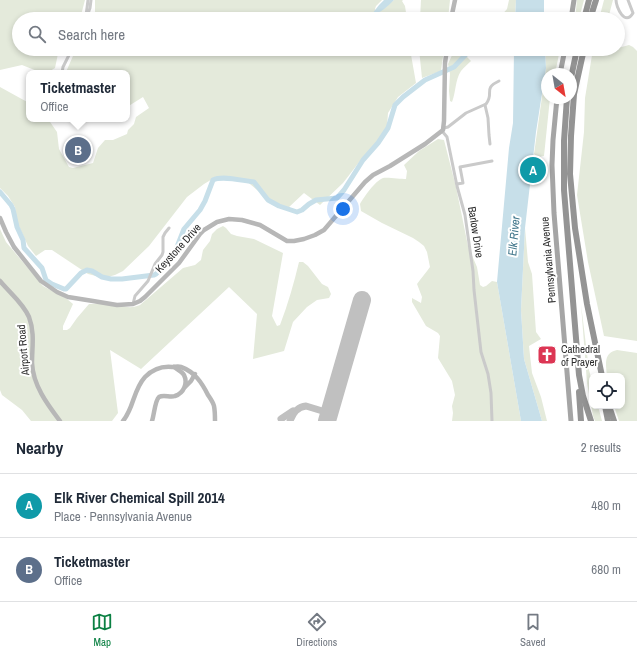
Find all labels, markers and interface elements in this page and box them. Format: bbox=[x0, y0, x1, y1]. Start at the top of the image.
search box bbox=[12, 12, 625, 56]
icon: search bbox=[26, 23, 48, 45]
text: Search here bbox=[58, 24, 125, 45]
north arrow bbox=[541, 68, 577, 104]
popup bbox=[26, 70, 130, 122]
text: Ticketmaster bbox=[40, 77, 116, 98]
text: Office bbox=[40, 98, 68, 115]
pin: B bbox=[65, 135, 91, 165]
pin: A bbox=[520, 155, 546, 185]
your location bbox=[333, 199, 353, 219]
street label: Barlow Drive bbox=[465, 205, 487, 259]
water label: Elk River bbox=[504, 215, 524, 257]
street label: Pennsylvania Avenue bbox=[537, 216, 559, 304]
street label: Keystone Drive bbox=[152, 220, 204, 276]
street label: Airport Road bbox=[14, 324, 32, 377]
place label: Cathedral of Prayer bbox=[561, 342, 600, 369]
church icon: Cathedral of Prayer bbox=[536, 344, 558, 366]
map controls bbox=[589, 373, 625, 409]
button: locate bbox=[589, 373, 625, 409]
text: Nearby bbox=[16, 436, 63, 459]
text: 2 results bbox=[581, 439, 621, 456]
text: Elk River Chemical Spill 2014 bbox=[54, 487, 225, 508]
text: A bbox=[25, 497, 33, 514]
text: 480 m bbox=[591, 497, 621, 514]
text: Place · Pennsylvania Avenue bbox=[54, 508, 192, 525]
text: Ticketmaster bbox=[54, 551, 130, 572]
text: B bbox=[25, 561, 33, 578]
text: 680 m bbox=[591, 561, 621, 578]
text: Office bbox=[54, 572, 82, 589]
tab: Map bbox=[91, 611, 113, 649]
tab: Directions bbox=[296, 611, 337, 649]
tab: Saved bbox=[520, 611, 546, 649]

